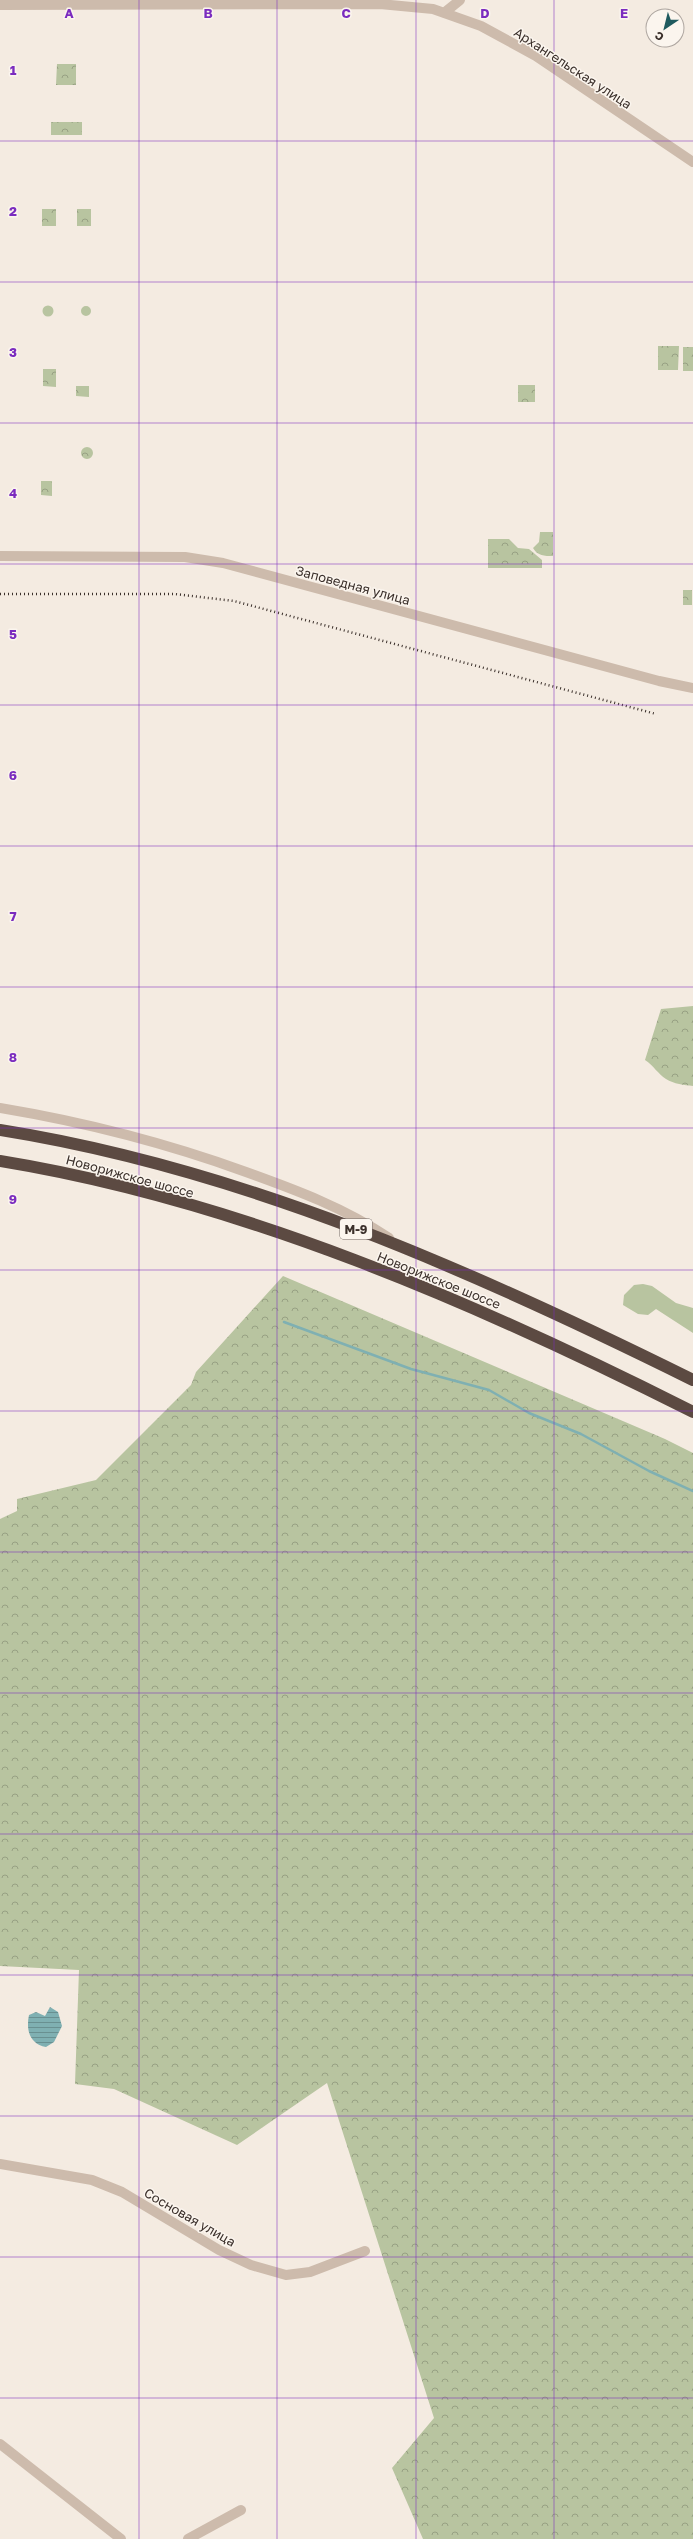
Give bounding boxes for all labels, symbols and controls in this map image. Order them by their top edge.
text: A [64,5,74,21]
text: B [203,5,213,21]
text: C [341,5,351,21]
text: D [480,5,490,21]
text: E [620,5,628,21]
north arrow [645,8,685,48]
street label: Архангельская улица [511,24,635,112]
text: С [652,29,666,44]
text: 1 [10,62,17,78]
text: 2 [9,203,17,219]
text: 3 [9,344,17,360]
text: 4 [9,485,17,501]
street label: Заповедная улица [294,562,412,608]
text: 5 [9,626,17,642]
text: 6 [9,767,17,783]
text: 7 [9,908,17,924]
text: 8 [9,1049,17,1065]
street label: Новорижское шоссе [64,1151,196,1201]
text: 9 [9,1191,17,1207]
road number: М-9 [340,1219,372,1239]
street label: Новорижское шоссе [375,1248,503,1312]
street label: Сосновая улица [141,2184,239,2250]

